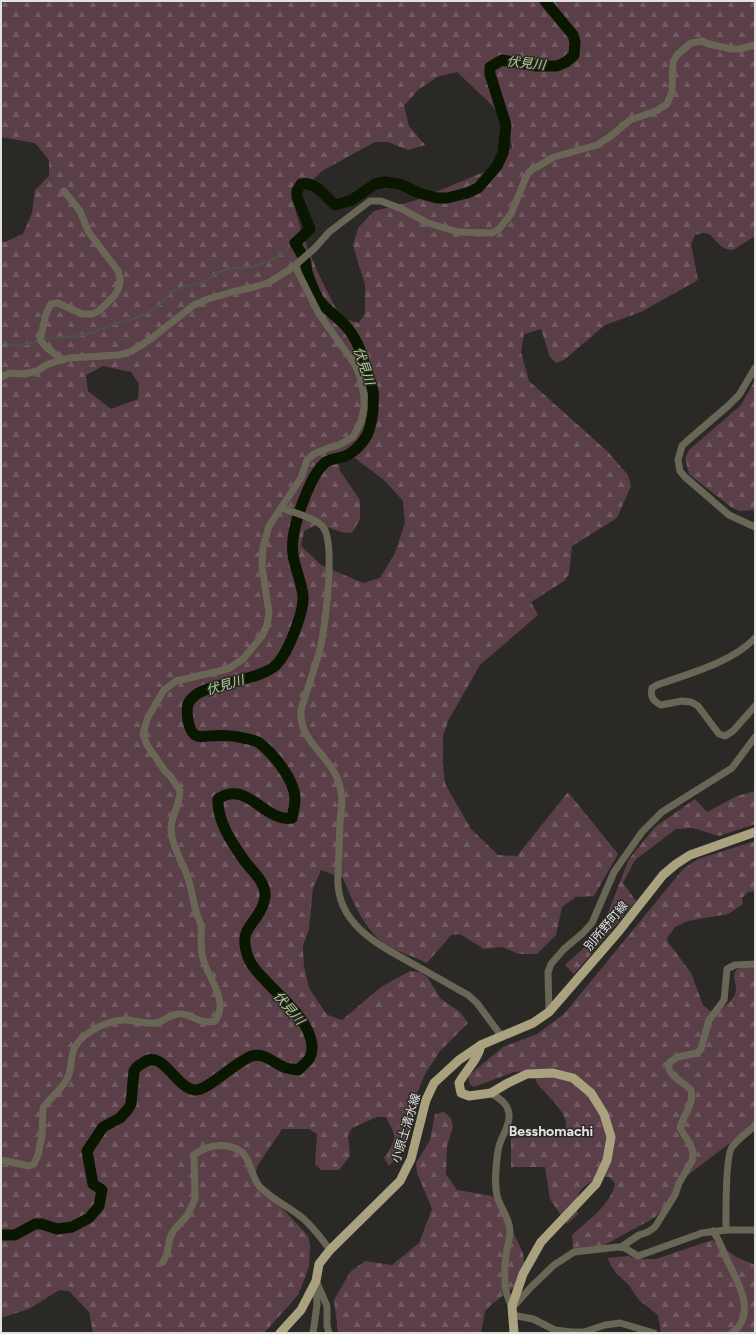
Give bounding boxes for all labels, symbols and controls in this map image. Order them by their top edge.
water label: 伏見川 [506,54,548,73]
water label: 伏見川 [351,345,378,389]
water label: 伏見川 [204,672,248,698]
street label: 別所野町線 [581,899,631,953]
water label: 伏見川 [271,988,309,1029]
street label: 小原土清水線 [389,1092,423,1164]
district label: Besshomachi [509,1123,593,1140]

